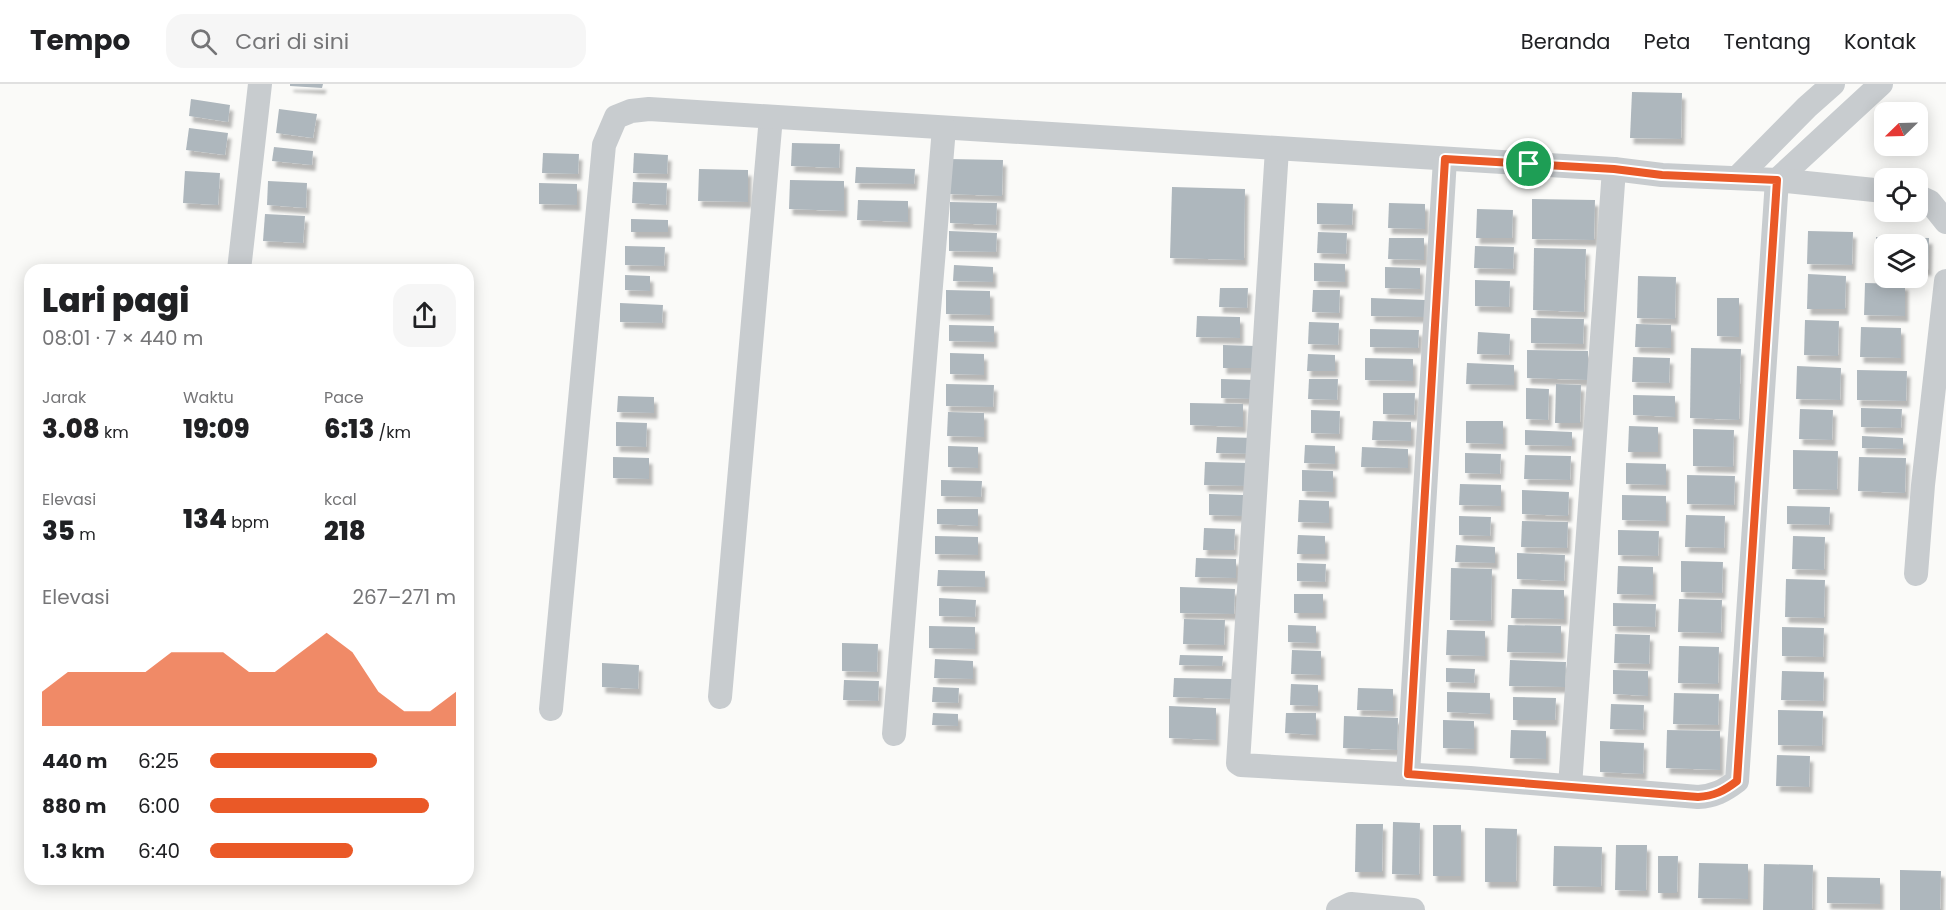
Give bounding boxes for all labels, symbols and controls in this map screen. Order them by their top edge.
search box [166,14,586,68]
text: Tempo [30,21,130,60]
icon: search [187,25,220,58]
text: Cari di sini [235,26,349,57]
text: Beranda [1521,27,1611,56]
text: Peta [1644,27,1691,56]
text: Tentang [1724,27,1811,56]
text: Kontak [1844,27,1916,56]
north arrow [1874,102,1928,156]
map controls [1874,102,1928,288]
pin [1503,138,1554,189]
icon: arrive [1512,147,1545,180]
button: locate [1874,168,1928,222]
button: layers [1874,234,1928,288]
text: Lari pagi [42,277,189,324]
button: share [393,284,456,347]
text: 08:01 · 7 × 440 m [42,324,203,352]
text: Jarak [42,386,86,409]
text: Waktu [183,386,234,409]
text: Pace [324,386,364,409]
text: 3.08 [42,411,100,447]
text: 19:09 [183,411,250,447]
text: 6:13 [324,411,374,447]
text: km [100,421,129,444]
text: /km [374,421,411,444]
text: Elevasi [42,488,96,511]
text: kcal [324,488,357,511]
text: 134 [183,501,227,537]
text: bpm [227,511,269,534]
text: 35 [42,513,75,549]
text: 218 [324,513,366,549]
text: m [75,523,96,546]
text: Elevasi [42,583,110,611]
text: 267–271 m [353,583,456,611]
text: 440 m [42,747,108,775]
text: 6:25 [138,747,179,775]
text: 880 m [42,792,106,820]
text: 6:00 [138,792,180,820]
text: 1.3 km [42,837,105,865]
text: 6:40 [138,837,180,865]

